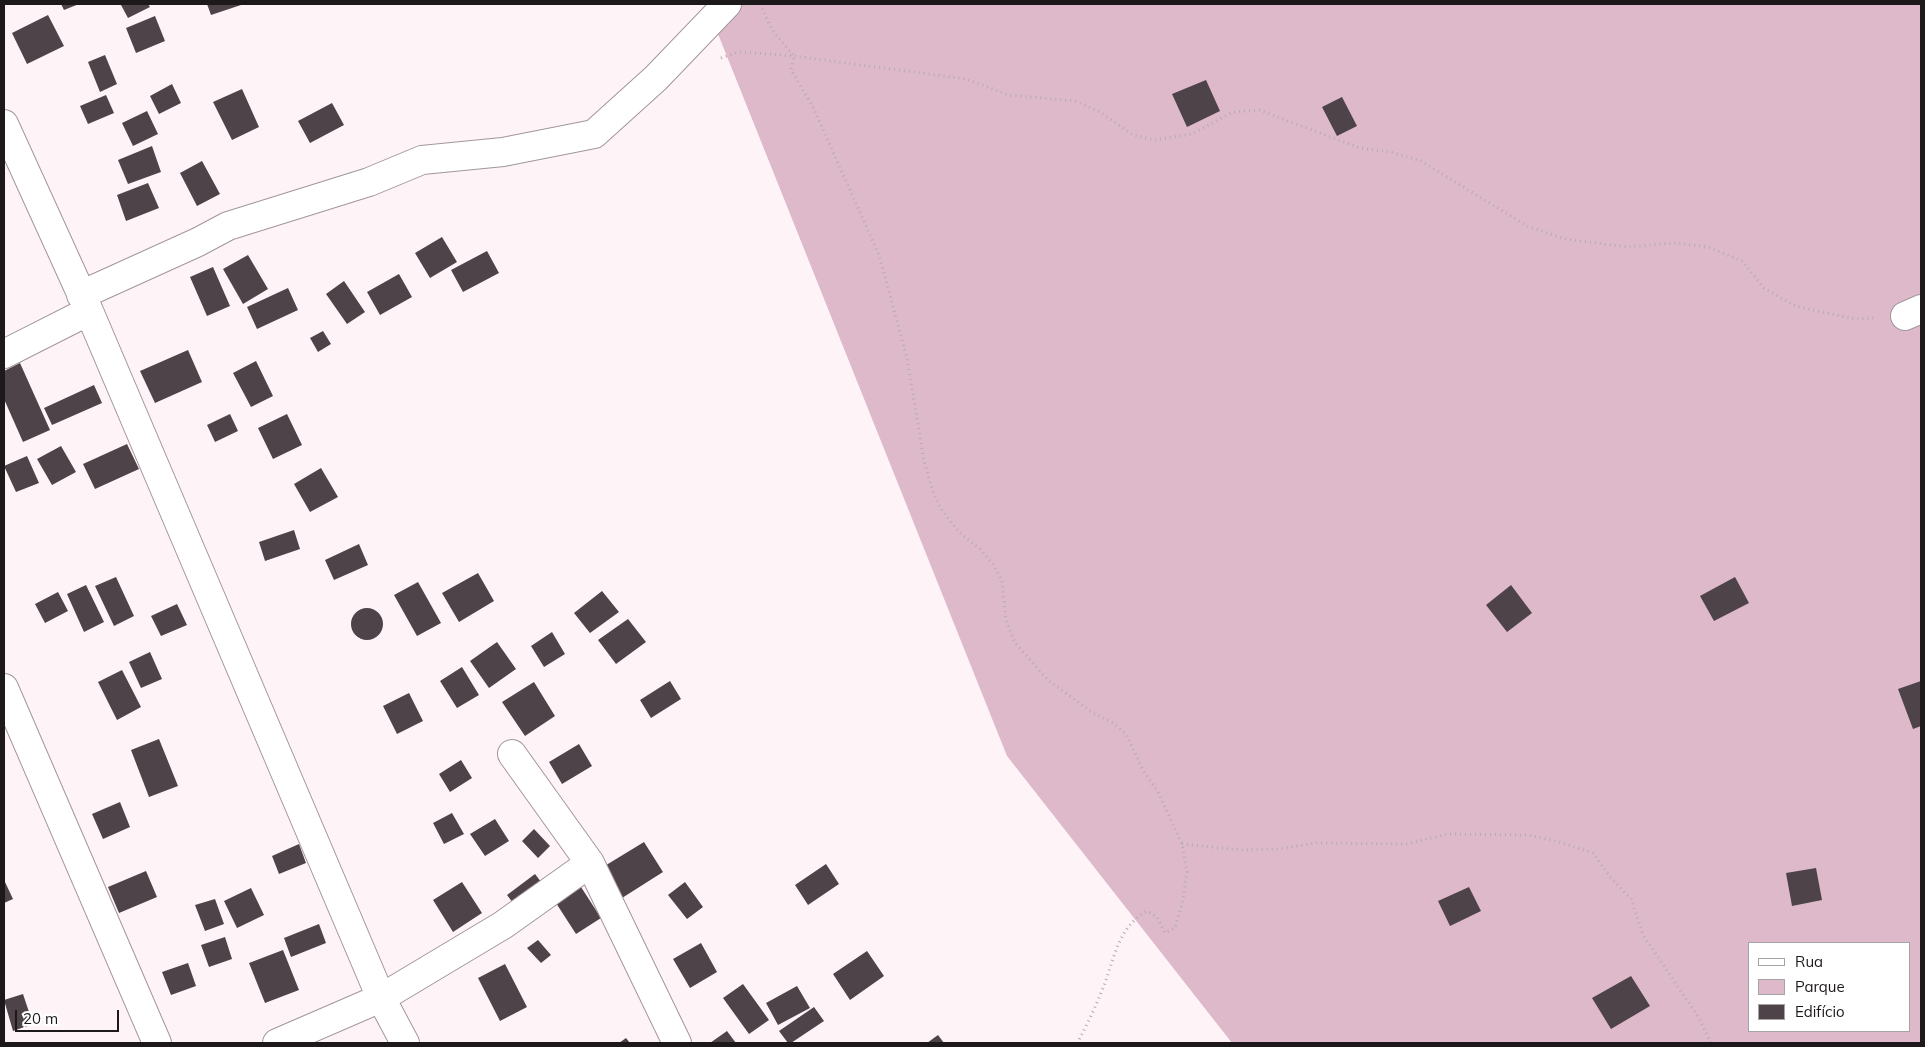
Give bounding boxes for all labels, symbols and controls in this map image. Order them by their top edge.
legend [1748,942,1910,1032]
text: Rua [1795,952,1823,971]
text: Parque [1795,977,1845,996]
scale bar [18,1000,121,1032]
text: Edifício [1795,1002,1845,1021]
text: 20 m [23,1009,58,1028]

